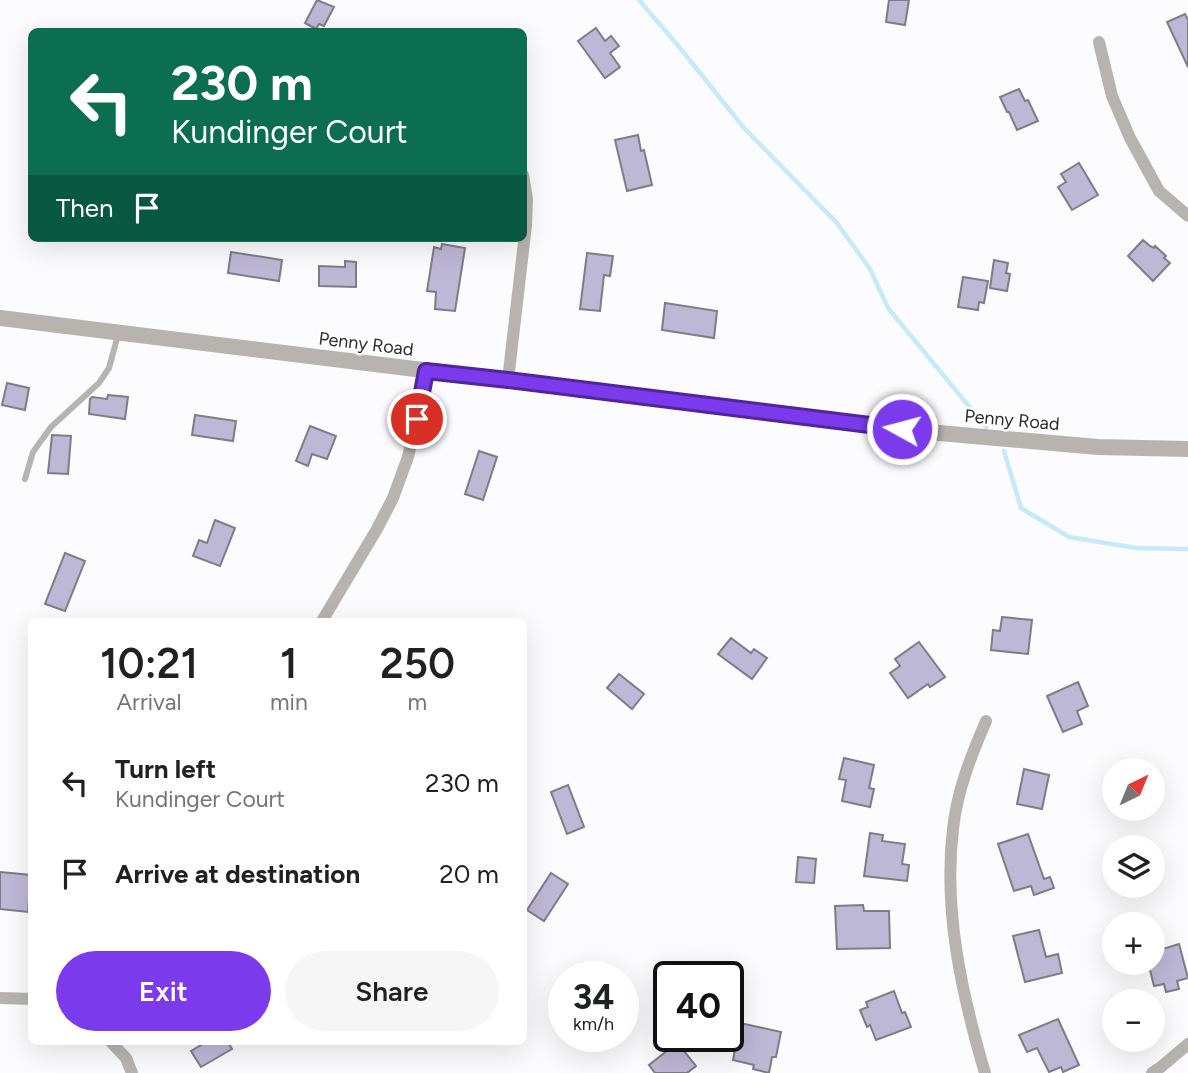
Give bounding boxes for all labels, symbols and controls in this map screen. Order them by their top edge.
text: 230 m [171,53,313,112]
icon: left [56,56,147,147]
text: Kundinger Court [171,113,408,151]
icon: arrive [128,189,166,227]
text: Then [56,192,114,224]
street label: Penny Road [317,327,415,361]
pin [387,389,447,449]
position arrow [865,392,939,466]
icon: arrive [398,400,436,438]
street label: Penny Road [964,405,1060,435]
text: 10:21 [100,638,198,689]
text: 1 [280,638,298,689]
text: 250 [380,638,455,689]
text: Arrival [117,688,181,716]
text: min [270,688,308,716]
text: m [408,688,427,716]
text: Turn left [115,753,216,785]
north arrow [1102,758,1166,821]
map controls [1102,758,1165,1052]
icon: left [56,764,94,802]
text: 230 m [425,767,499,799]
text: Kundinger Court [115,785,285,813]
button: layers [1102,835,1165,898]
icon: arrive [56,855,94,893]
text: Arrive at destination [115,858,360,890]
text: 20 m [439,858,499,890]
button: + [1102,912,1165,975]
button: Exit [56,951,271,1031]
button: Share [285,951,499,1031]
speed limit sign: 40 [653,961,744,1052]
text: 34 [573,976,614,1018]
button: − [1102,989,1165,1052]
text: km/h [573,1013,614,1035]

